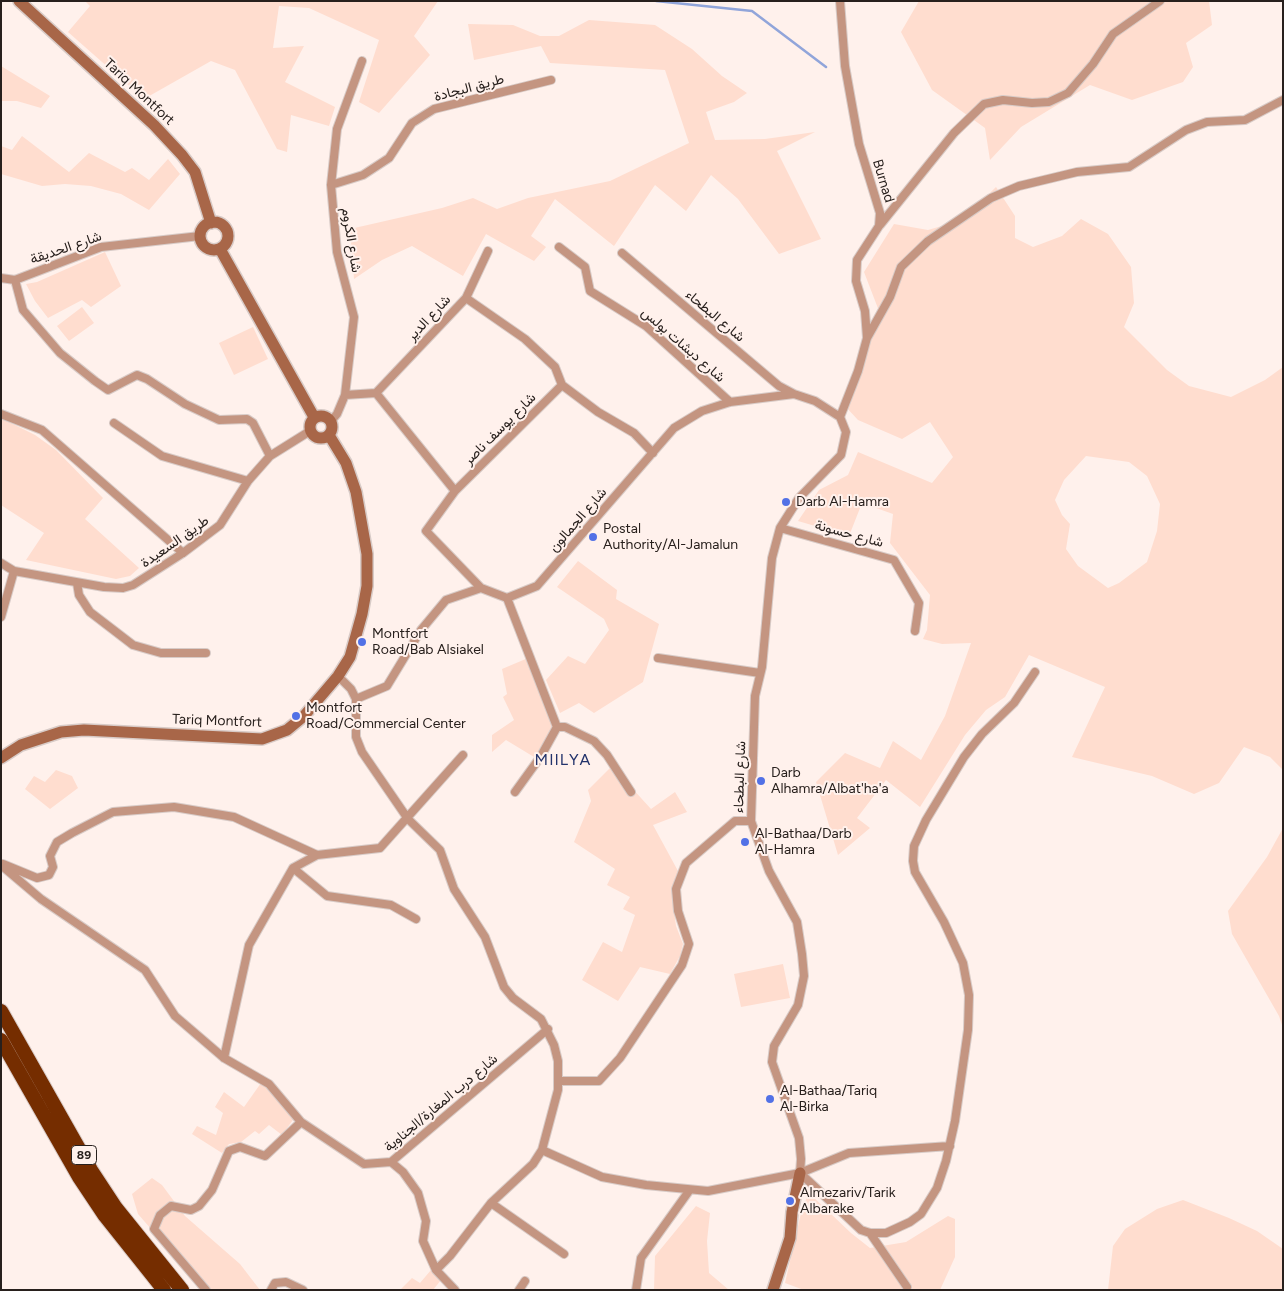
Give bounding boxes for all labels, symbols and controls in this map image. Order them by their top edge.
street label: Tariq Montfort [100,55,178,129]
street label: طريق البجادة [432,71,506,105]
street label: Burnad [868,157,898,205]
street label: شارع الكروم [338,206,364,274]
street label: شارع الحديقة [28,228,104,268]
street label: شارع البطحاء [682,286,748,346]
street label: شارع الدير [404,292,454,344]
street label: شارع دبشات بولس [638,304,728,386]
street label: شارع يوسف ناصر [460,389,540,469]
street label: شارع الجمالون [545,484,611,556]
place label: Darb Al-Hamra [796,494,889,510]
marker: Darb Al-Hamra [780,496,792,508]
street label: طريق السعيدة [138,512,212,572]
street label: شارع حسونة [813,517,885,551]
place label: Postal Authority/Al-Jamalun [603,521,738,554]
marker: Postal Authority/Al-Jamalun [587,531,599,543]
place label: Montfort Road/Bab Alsiakel [372,626,484,658]
marker: Montfort Road/Bab Alsiakel [356,636,368,648]
place label: Montfort Road/Commercial Center [306,700,466,732]
marker: Montfort Road/Commercial Center [290,710,302,722]
street label: Tariq Montfort [172,711,262,731]
street label: شارع البطحاء [730,741,750,813]
district label: MIILYA [534,750,592,770]
place label: Darb Alhamra/Albat'ha'a [771,765,889,798]
marker: Darb Alhamra/Albat'ha'a [755,775,767,787]
place label: Al-Bathaa/Darb Al-Hamra [755,826,852,859]
marker: Al-Bathaa/Darb Al-Hamra [739,836,751,848]
street label: شارع درب المغارة/الجناوية [381,1050,501,1156]
place label: Al-Bathaa/Tariq Al-Birka [780,1083,877,1116]
marker: Al-Bathaa/Tariq Al-Birka [764,1093,776,1105]
road number: 89 [72,1146,96,1164]
place label: Almezariv/Tarik Albarake [800,1185,896,1218]
marker: Almezariv/Tarik Albarake [784,1195,796,1207]

